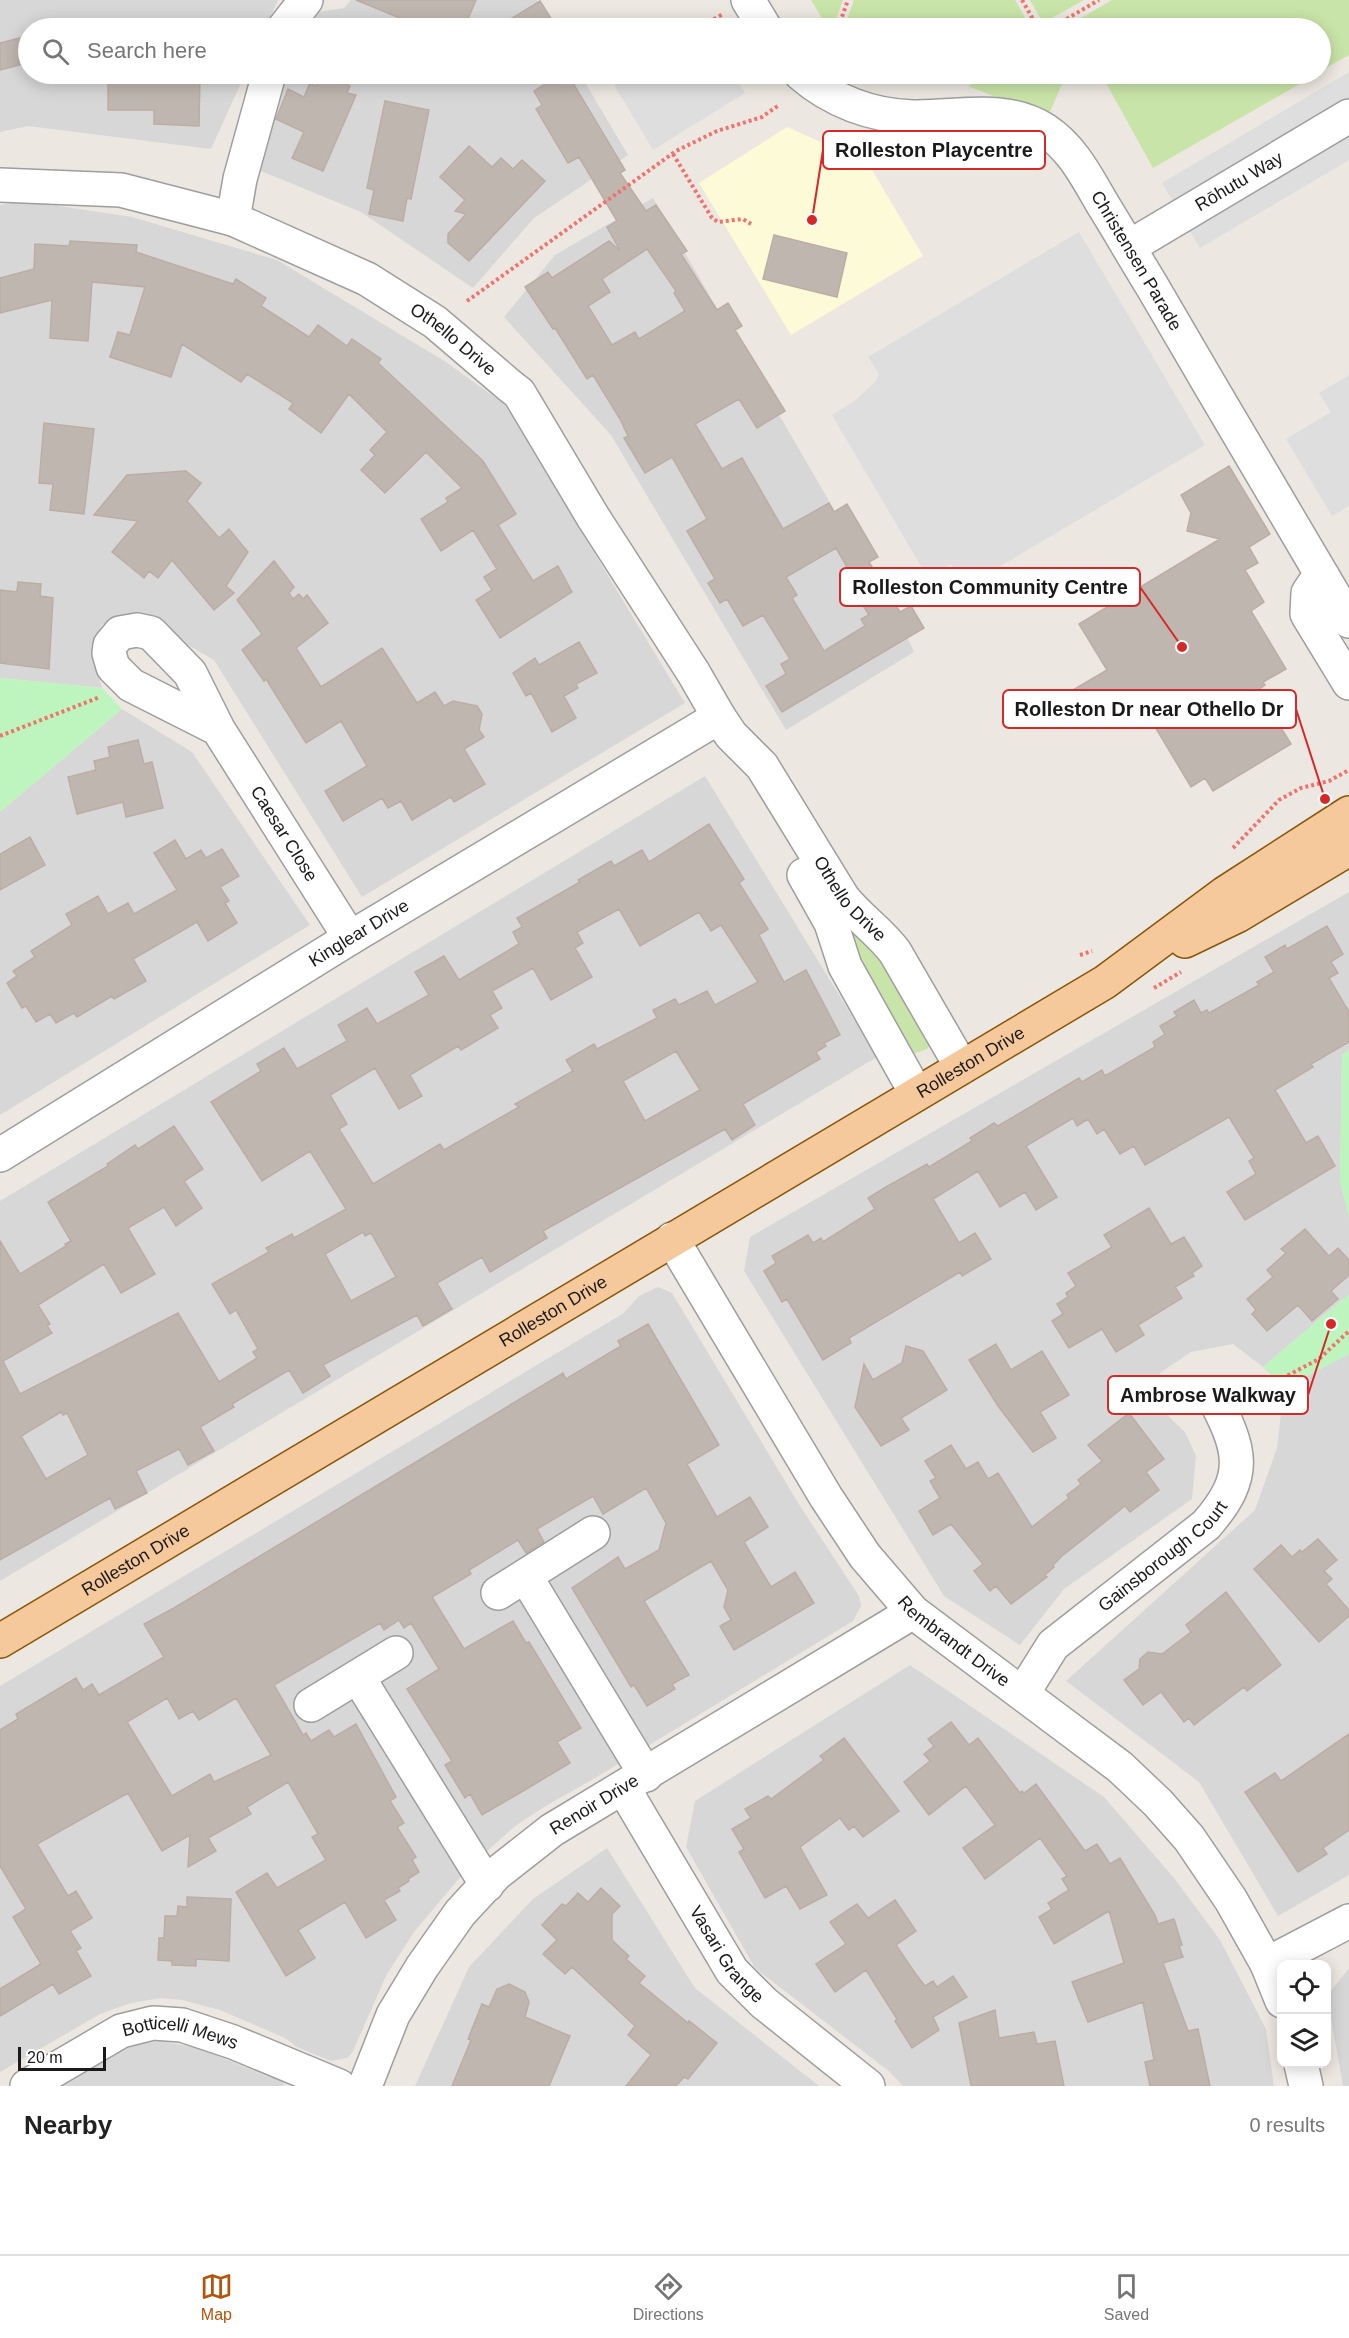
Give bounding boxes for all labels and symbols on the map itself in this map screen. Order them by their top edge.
callout: Rolleston Playcentre [823,131,1045,169]
text: Rolleston Playcentre [835,139,1033,161]
street label: Rōhutu Way [1192,148,1286,215]
street label: Christensen Parade [1087,187,1186,334]
street label: Othello Drive [407,299,500,380]
callout: Rolleston Community Centre [840,568,1140,606]
text: Rolleston Community Centre [852,576,1128,598]
callout: Rolleston Dr near Othello Dr [1003,690,1296,728]
text: Rolleston Dr near Othello Dr [1015,698,1284,720]
street label: Caesar Close [246,782,322,885]
street label: Othello Drive [810,852,890,945]
street label: Kinglear Drive [305,895,412,971]
street label: Rolleston Drive [913,1022,1028,1102]
street label: Rolleston Drive [496,1271,611,1351]
callout: Ambrose Walkway [1108,1376,1308,1414]
text: Ambrose Walkway [1120,1384,1297,1406]
street label: Gainsborough Court [1094,1497,1231,1616]
street label: Rolleston Drive [78,1520,193,1600]
street label: Rembrandt Drive [894,1592,1014,1691]
street label: Renoir Drive [546,1770,642,1839]
street label: Vasari Grange [686,1902,768,2007]
street label: Botticelli Mews [120,2013,241,2053]
scale bar [18,2044,106,2072]

